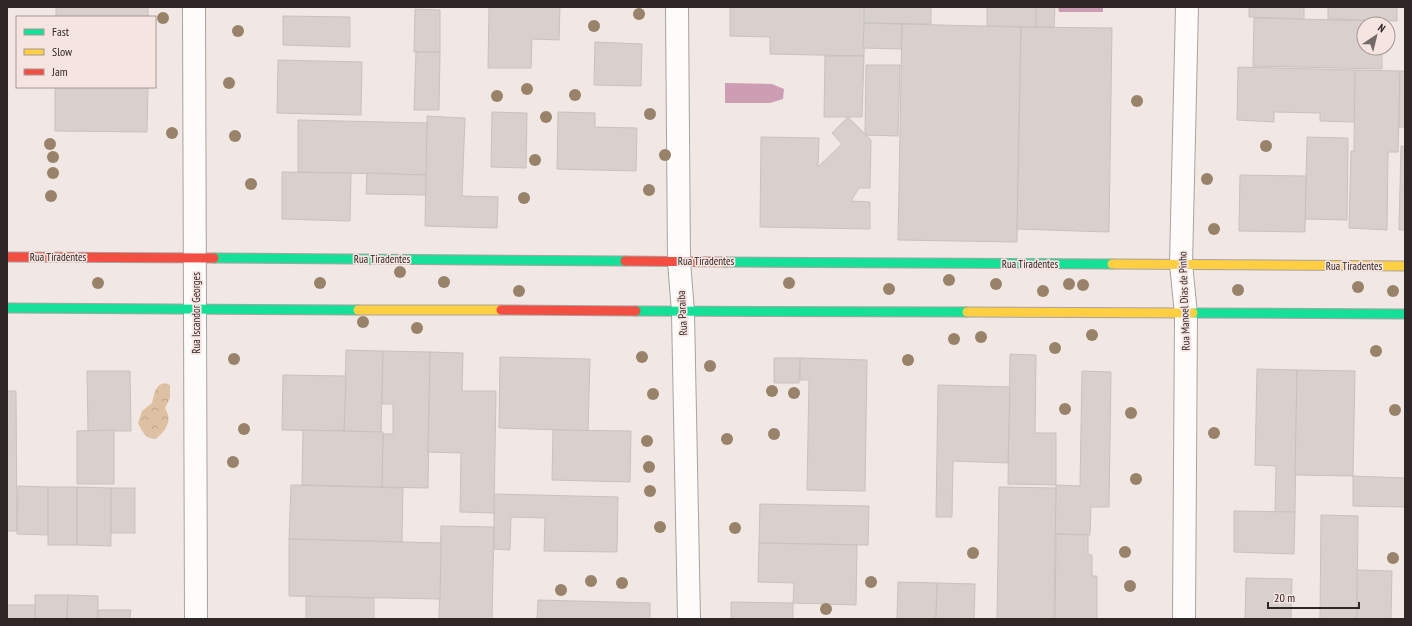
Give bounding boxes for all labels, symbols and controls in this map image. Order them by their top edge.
legend [16,16,156,88]
north arrow [1356,16,1396,56]
text: N [1375,20,1388,35]
text: Fast [52,24,70,39]
text: Slow [52,44,73,59]
text: Jam [51,64,68,79]
street label: Rua Tiradentes [30,250,87,264]
street label: Rua Manoel Dias de Pinho [1175,251,1193,351]
street label: Rua Tiradentes [354,252,411,266]
street label: Rua Tiradentes [678,254,735,268]
street label: Rua Tiradentes [1002,257,1059,271]
street label: Rua Tiradentes [1326,259,1383,273]
street label: Rua Iscandor Georges [189,272,203,354]
street label: Rua Paraíba [674,290,690,336]
scale bar [1268,584,1359,610]
text: 20 m [1274,590,1295,605]

